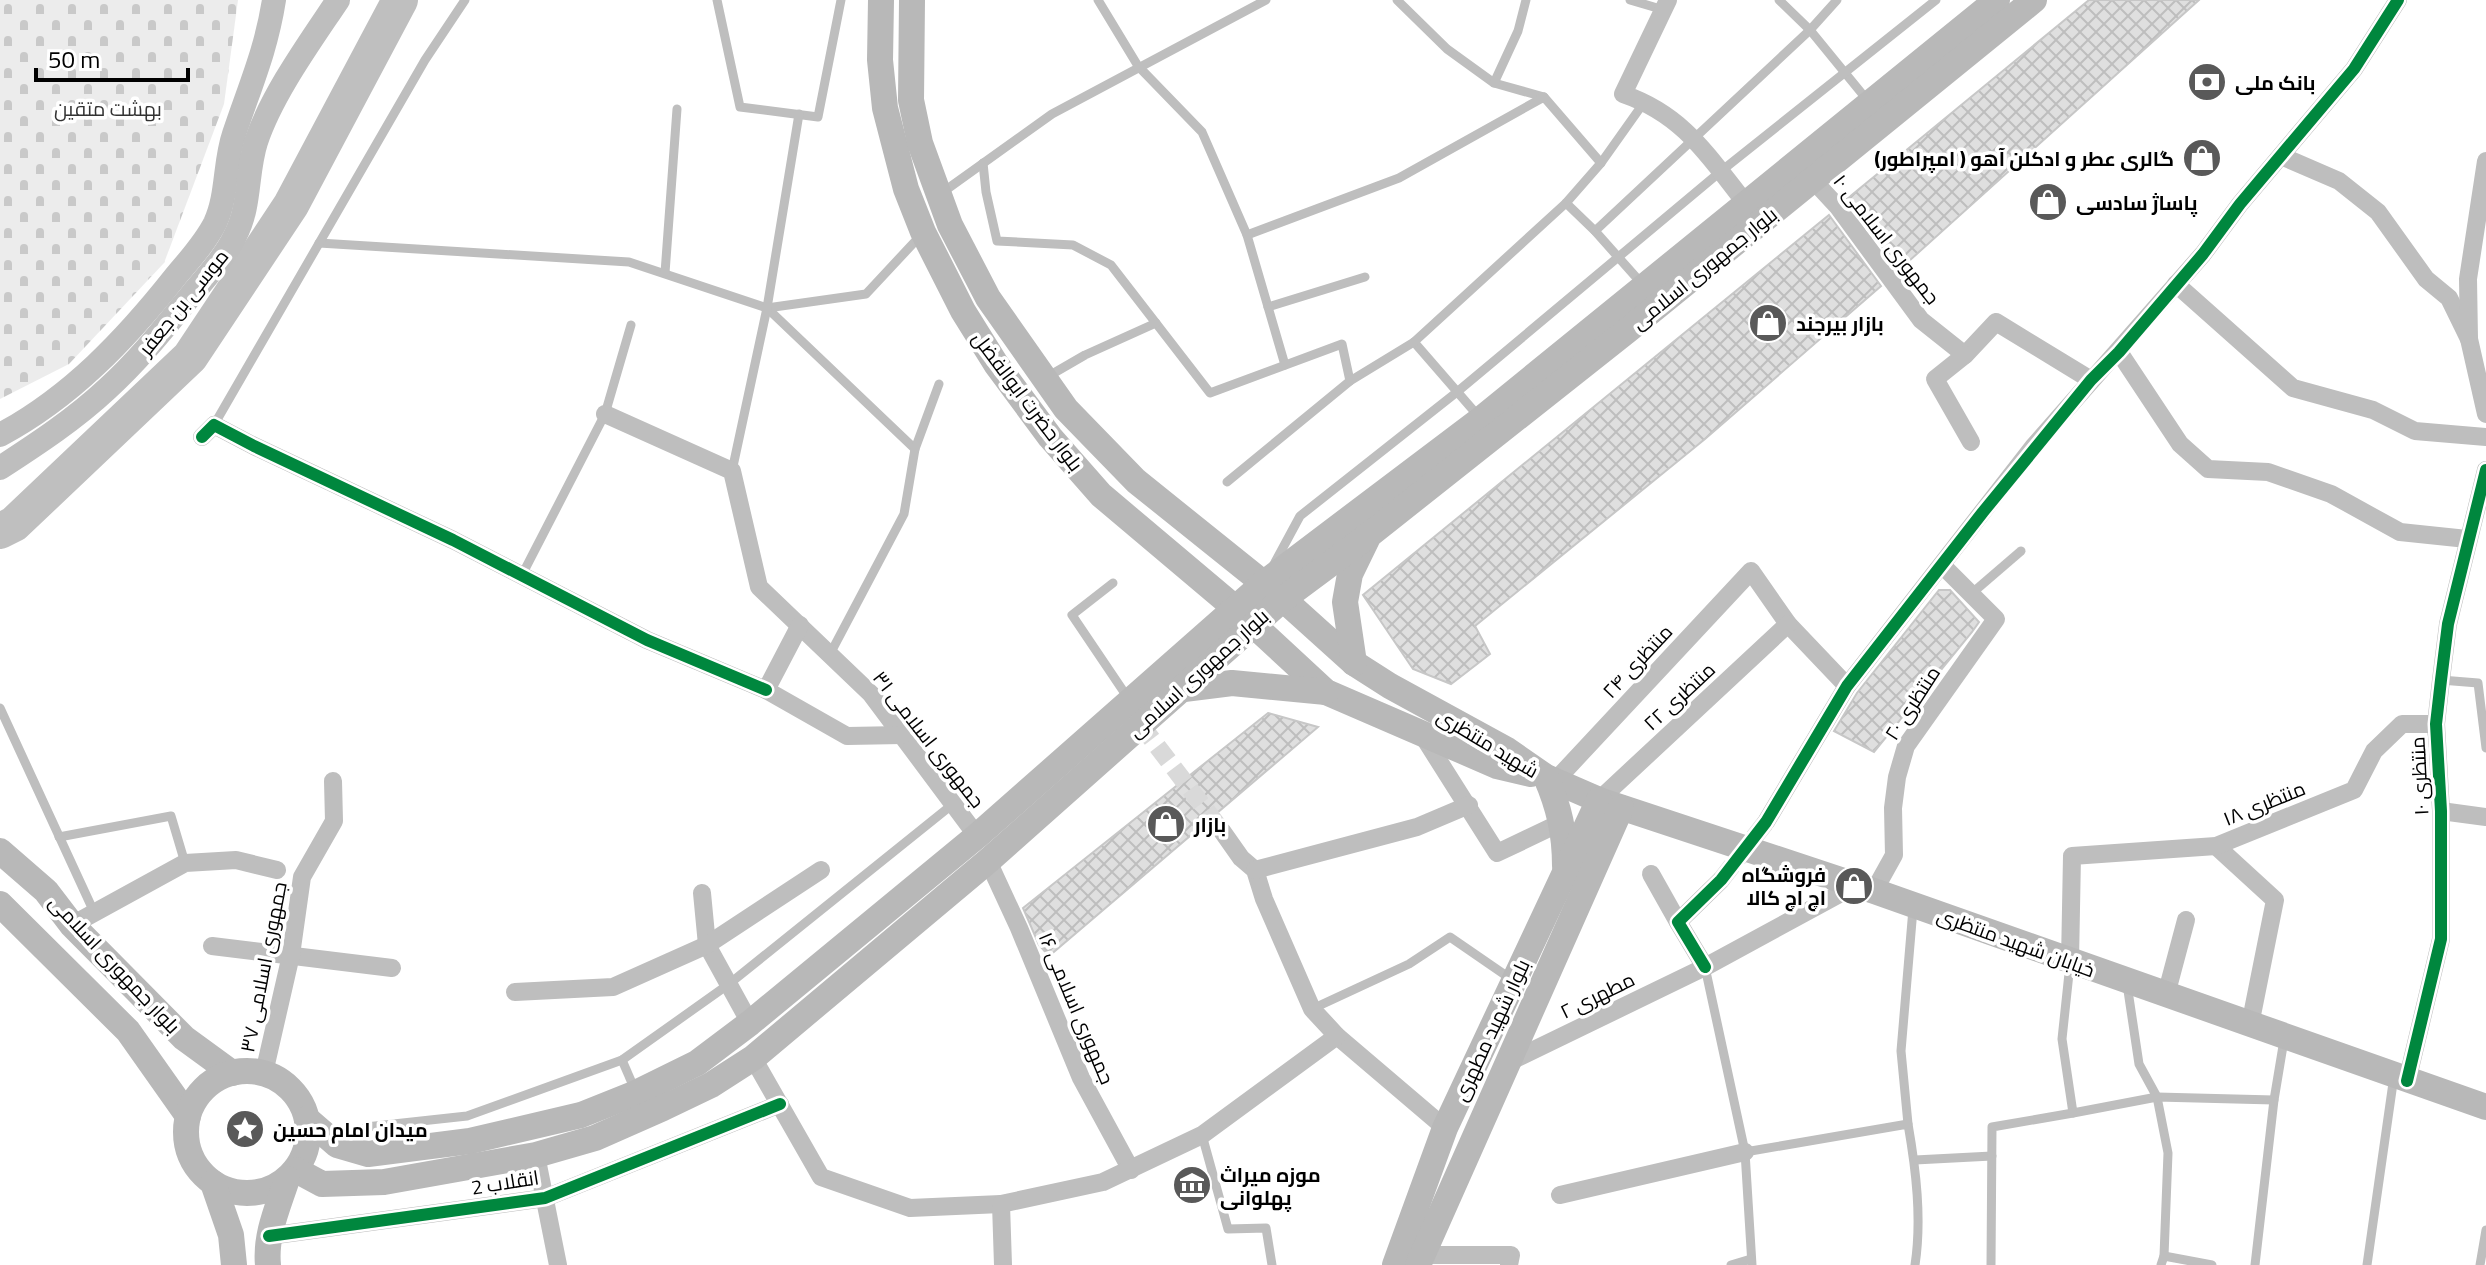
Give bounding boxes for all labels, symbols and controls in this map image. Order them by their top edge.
scale bar [36,32,188,82]
text: 50 m [48,41,100,77]
bank icon: بانک ملی [2186,61,2228,103]
place label: بانک ملی [2235,67,2316,98]
park label: بهشت متقین [54,93,162,124]
shop icon: گالرى عطر و ادكلن آهو ( امپراطور) [2181,137,2223,179]
place label: گالرى عطر و ادكلن آهو ( امپراطور) [1874,143,2174,174]
street label: جمهوری اسلامی ۱۰ [1826,167,1948,311]
shop icon: پاساژ سادسی [2027,181,2069,223]
place label: پاساژ سادسی [2076,187,2198,218]
street label: بلوار جمهوری اسلامی [1624,199,1784,337]
street label: موسی بن جعفر [130,242,236,363]
shop icon: بازار بیرجند [1747,302,1789,344]
place label: بازار بیرجند [1796,308,1884,339]
street label: بلوار حضرت ابوالفضل [965,324,1091,478]
street label: بلوار جمهوری اسلامی [1120,601,1276,745]
street label: منتظری ۲۴ [1594,617,1680,705]
street label: منتظری ۲۲ [1636,654,1722,738]
street label: منتظری ۲۰ [1876,660,1948,746]
street label: جمهوری اسلامی ۳۱ [865,664,993,814]
street label: شهید منتظری [1431,700,1545,786]
street label: منتظری ۱۰ [2401,736,2437,816]
street label: منتظری ۱۸ [2218,772,2310,834]
shop icon: بازار [1145,803,1187,845]
place label: بازار [1193,809,1226,840]
place label: فروشگاه اچ اچ کالا [1742,859,1826,913]
shop icon: فروشگاه اچ اچ کالا [1833,865,1875,907]
street label: جمهوری اسلامی ۳۷ [231,879,295,1055]
street label: بلوار جمهوری اسلامی [42,887,188,1041]
street label: خیابان شهید منتظری [1933,899,2099,985]
street label: جمهوری اسلامی ۱۶ [1031,927,1123,1089]
street label: بلوار شهید مطهری [1444,954,1538,1106]
street label: مطهری ۲ [1554,964,1640,1026]
place icon: میدان امام حسین [224,1108,266,1150]
place label: میدان امام حسین [273,1114,428,1145]
place label: موزه میراث پهلوانی [1220,1159,1321,1213]
street label: انقلاب 2 [469,1161,541,1203]
museum icon: موزه میراث پهلوانی [1171,1164,1213,1206]

